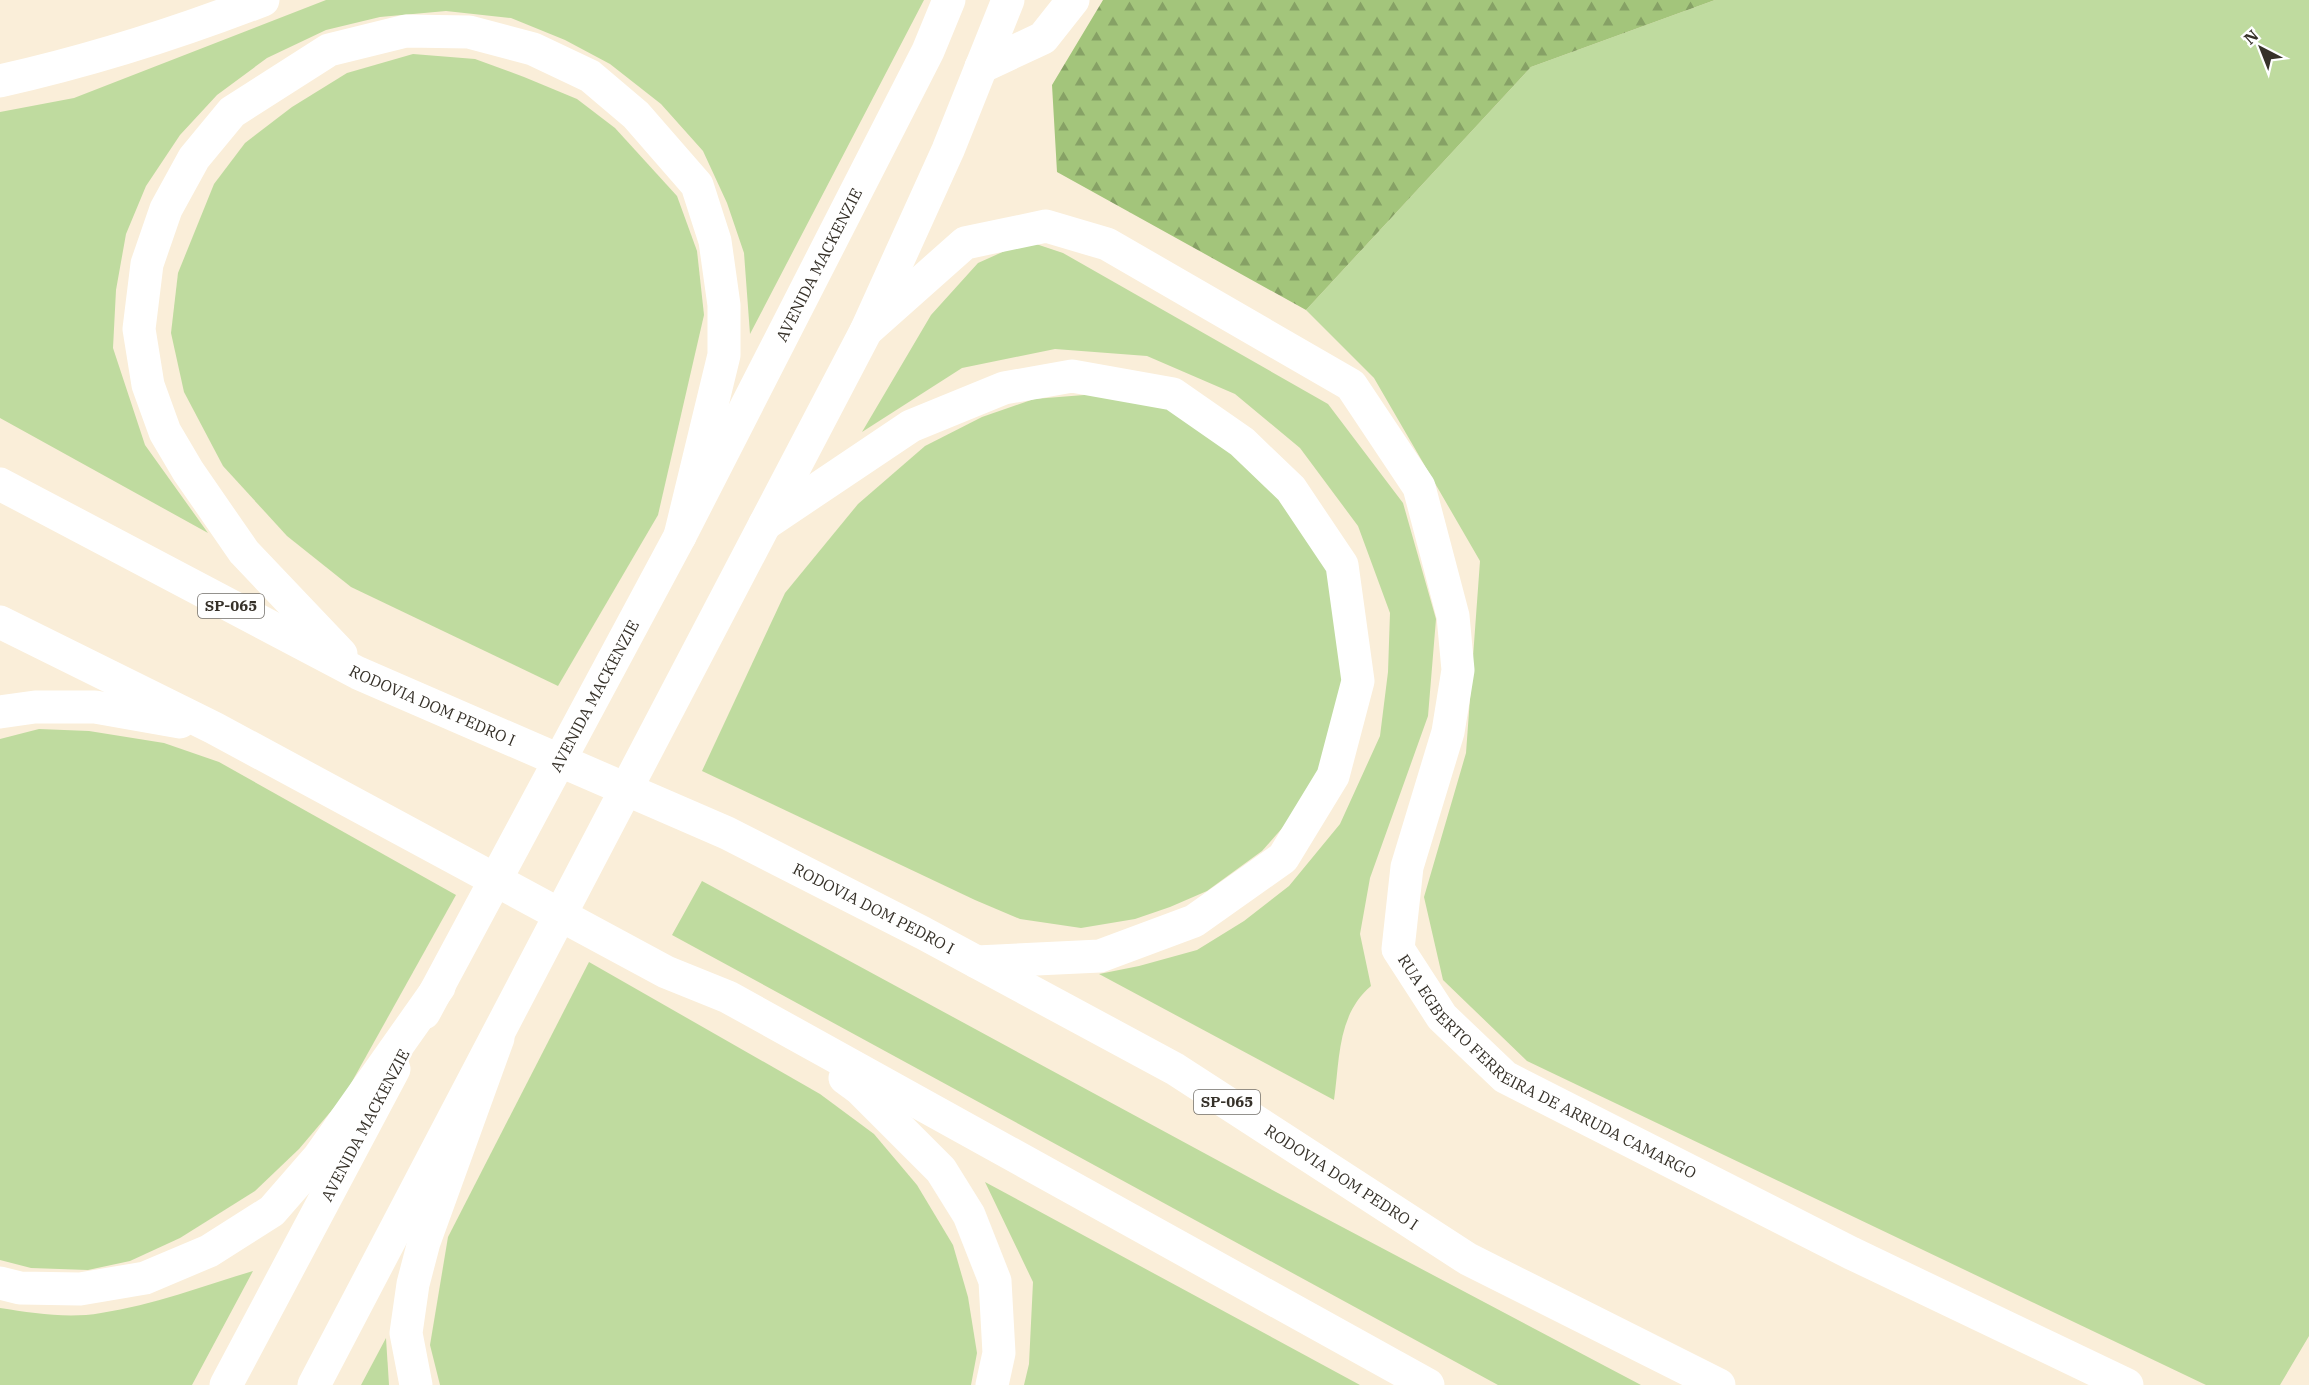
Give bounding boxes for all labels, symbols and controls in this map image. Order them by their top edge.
north arrow [2231,18,2291,78]
text: N [2240,25,2262,49]
street label: AVENIDA MACKENZIE [771,185,866,345]
road number: SP-065 [198,594,264,618]
street label: AVENIDA MACKENZIE [545,616,643,775]
street label: RODOVIA DOM PEDRO I [346,660,519,750]
street label: RODOVIA DOM PEDRO I [790,858,958,958]
street label: RUA EGBERTO FERREIRA DE ARRUDA CAMARGO [1394,950,1700,1183]
street label: AVENIDA MACKENZIE [316,1045,414,1205]
road number: SP-065 [1194,1090,1260,1114]
street label: RODOVIA DOM PEDRO I [1261,1120,1422,1234]

